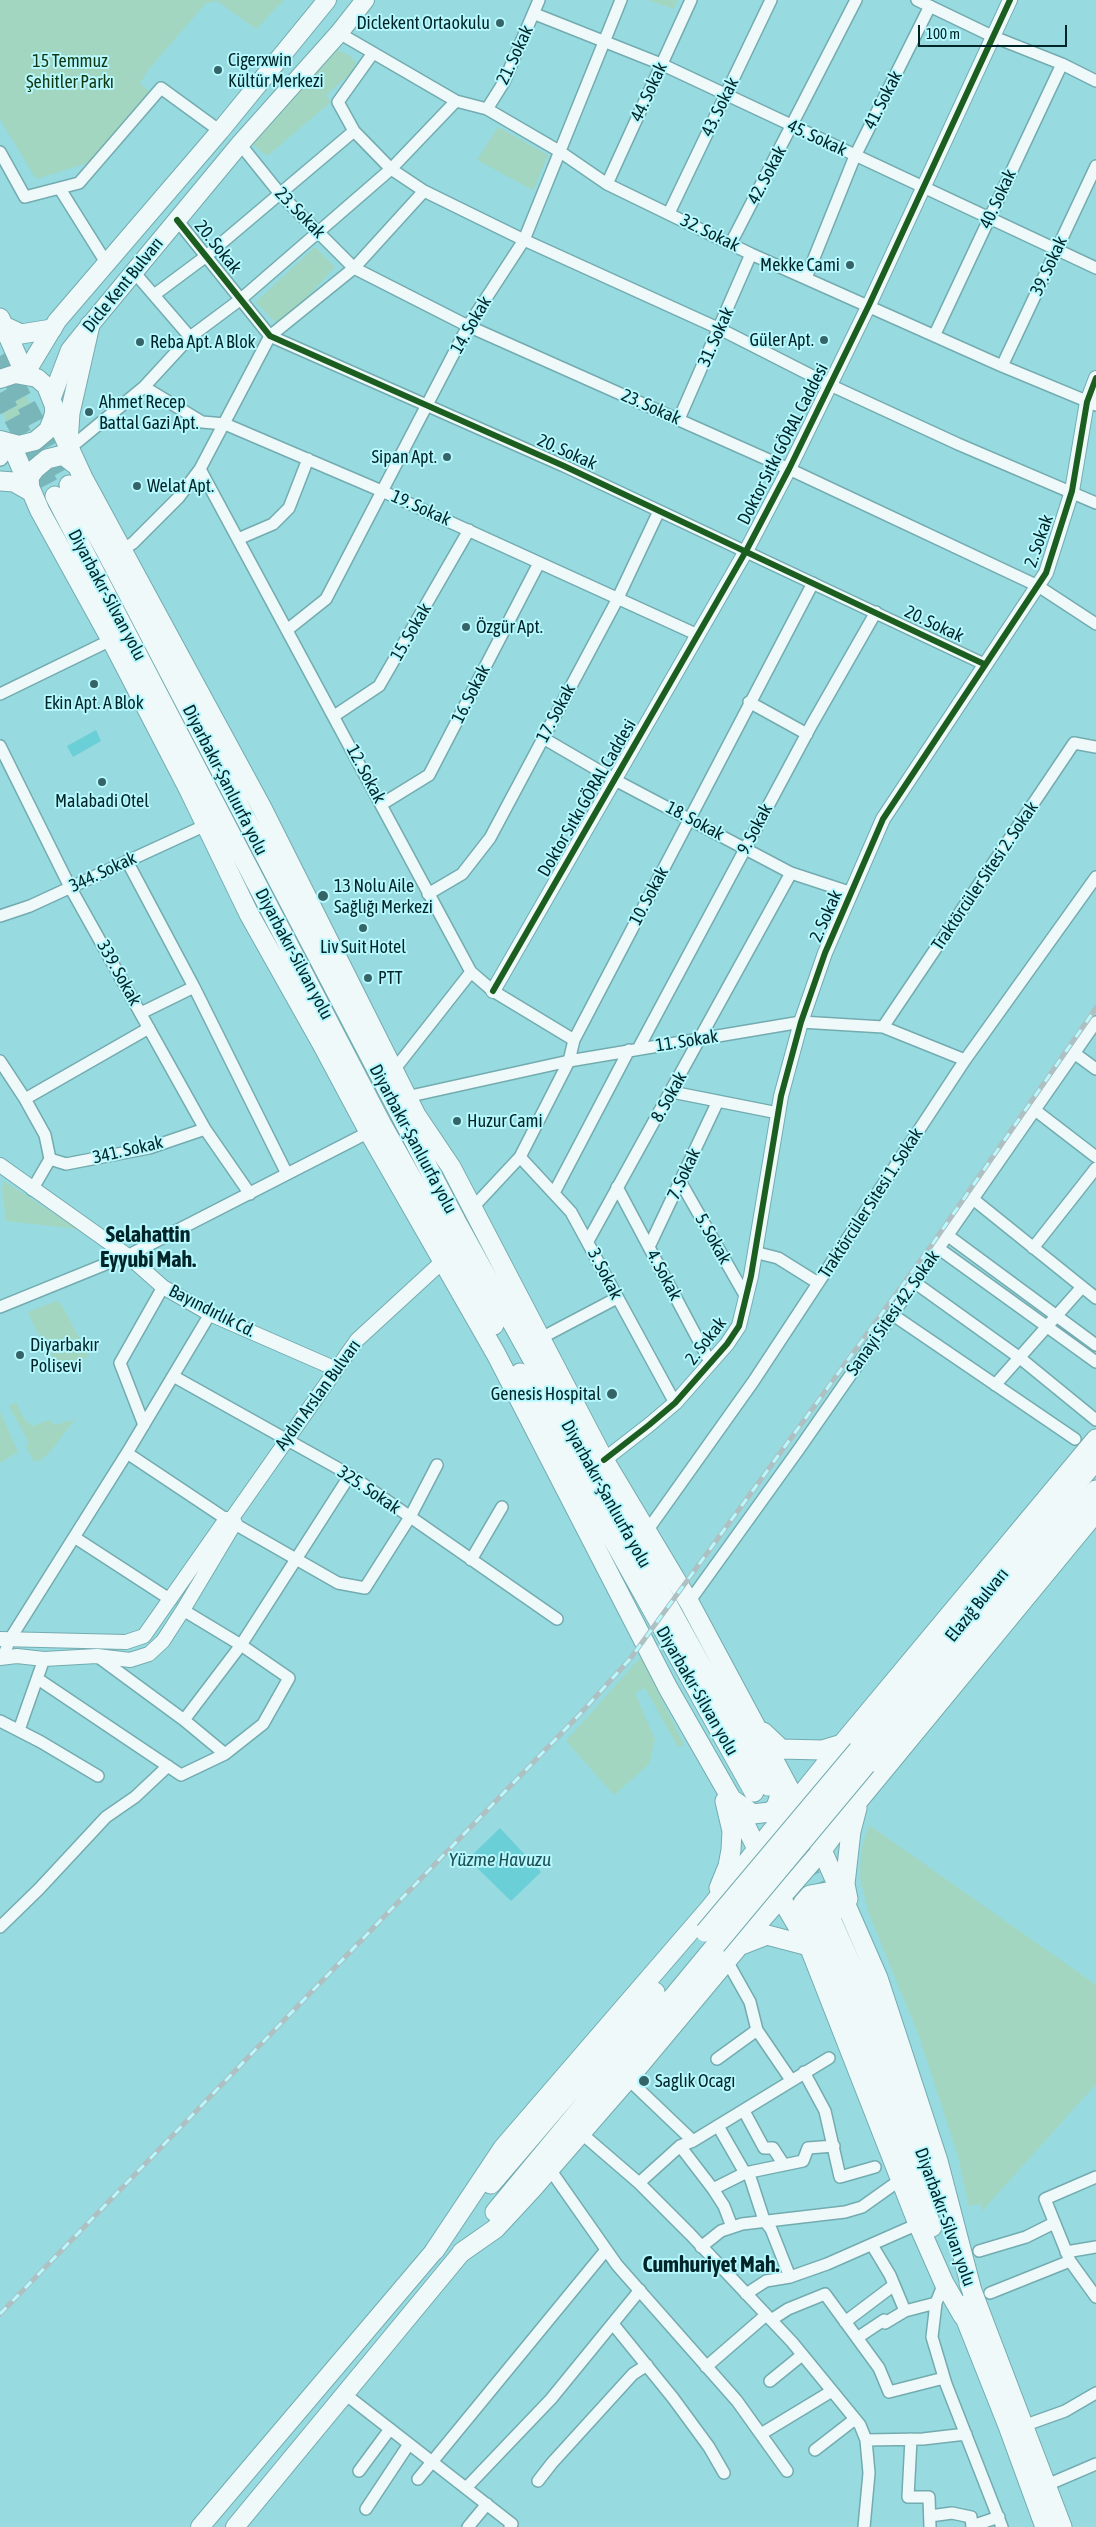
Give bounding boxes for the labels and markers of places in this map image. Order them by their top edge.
place label: Diclekent Ortaokulu [357,12,490,34]
marker: Diclekent Ortaokulu [494,17,506,29]
place label: Cigerxwin Kültür Merkezi [228,49,324,92]
marker: Cigerxwin Kültür Merkezi [212,64,224,76]
place label: Mekke Cami [760,254,840,276]
marker: Mekke Cami [844,259,856,271]
place label: Güler Apt. [749,329,814,351]
place label: Reba Apt. A Blok [150,331,256,353]
marker: Güler Apt. [818,334,830,346]
marker: Reba Apt. A Blok [134,336,146,348]
place label: Ahmet Recep Battal Gazi Apt. [99,391,199,434]
marker: Ahmet Recep Battal Gazi Apt. [83,406,95,418]
place label: Sipan Apt. [371,446,437,468]
marker: Sipan Apt. [441,451,453,463]
place label: Welat Apt. [147,475,214,497]
marker: Welat Apt. [131,480,143,492]
place label: Özgür Apt. [476,616,543,638]
marker: Özgür Apt. [460,621,472,633]
marker: Ekin Apt. A Blok [88,678,100,690]
place label: Ekin Apt. A Blok [44,692,144,714]
marker: Malabadi Otel [96,776,108,788]
place label: Malabadi Otel [55,790,149,812]
place label: 13 Nolu Aile Sağlığı Merkezi [334,875,433,918]
marker: 13 Nolu Aile Sağlığı Merkezi [316,889,330,903]
marker: Liv Suit Hotel [357,922,369,934]
place label: Liv Suit Hotel [320,936,406,958]
place label: PTT [378,967,403,989]
marker: PTT [362,972,374,984]
place label: Huzur Cami [467,1110,543,1132]
marker: Huzur Cami [451,1115,463,1127]
place label: Diyarbakır Polisevi [30,1334,99,1376]
marker: Diyarbakır Polisevi [14,1349,26,1361]
place label: Genesis Hospital [491,1383,601,1405]
marker: Genesis Hospital [605,1387,619,1401]
place label: Saglık Ocagı [655,2070,735,2092]
marker: Saglık Ocagı [637,2074,651,2088]

